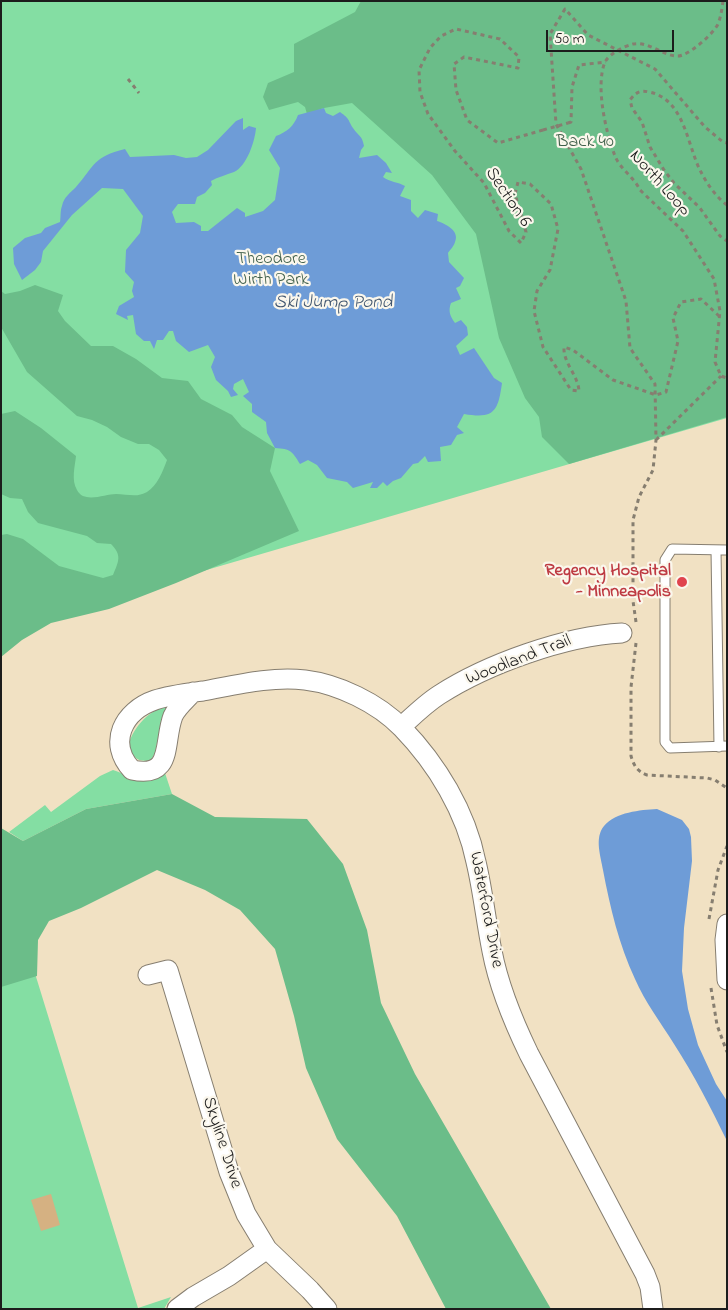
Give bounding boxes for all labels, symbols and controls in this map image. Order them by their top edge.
scale bar [548,20,676,52]
text: 50 m [554,28,584,50]
park label: Back 40 [556,132,614,154]
street label: North Loop [624,147,694,221]
street label: Section 6 [479,164,535,232]
park label: Theodore Wirth Park [233,249,309,292]
water label: Ski Jump Pond [274,293,392,315]
place label: Regency Hospital - Minneapolis [545,561,671,604]
marker: Regency Hospital - Minneapolis [675,575,689,589]
street label: Woodland Trail [463,631,575,691]
street label: Waterford Drive [463,850,507,970]
street label: Skyline Drive [196,1095,246,1191]

